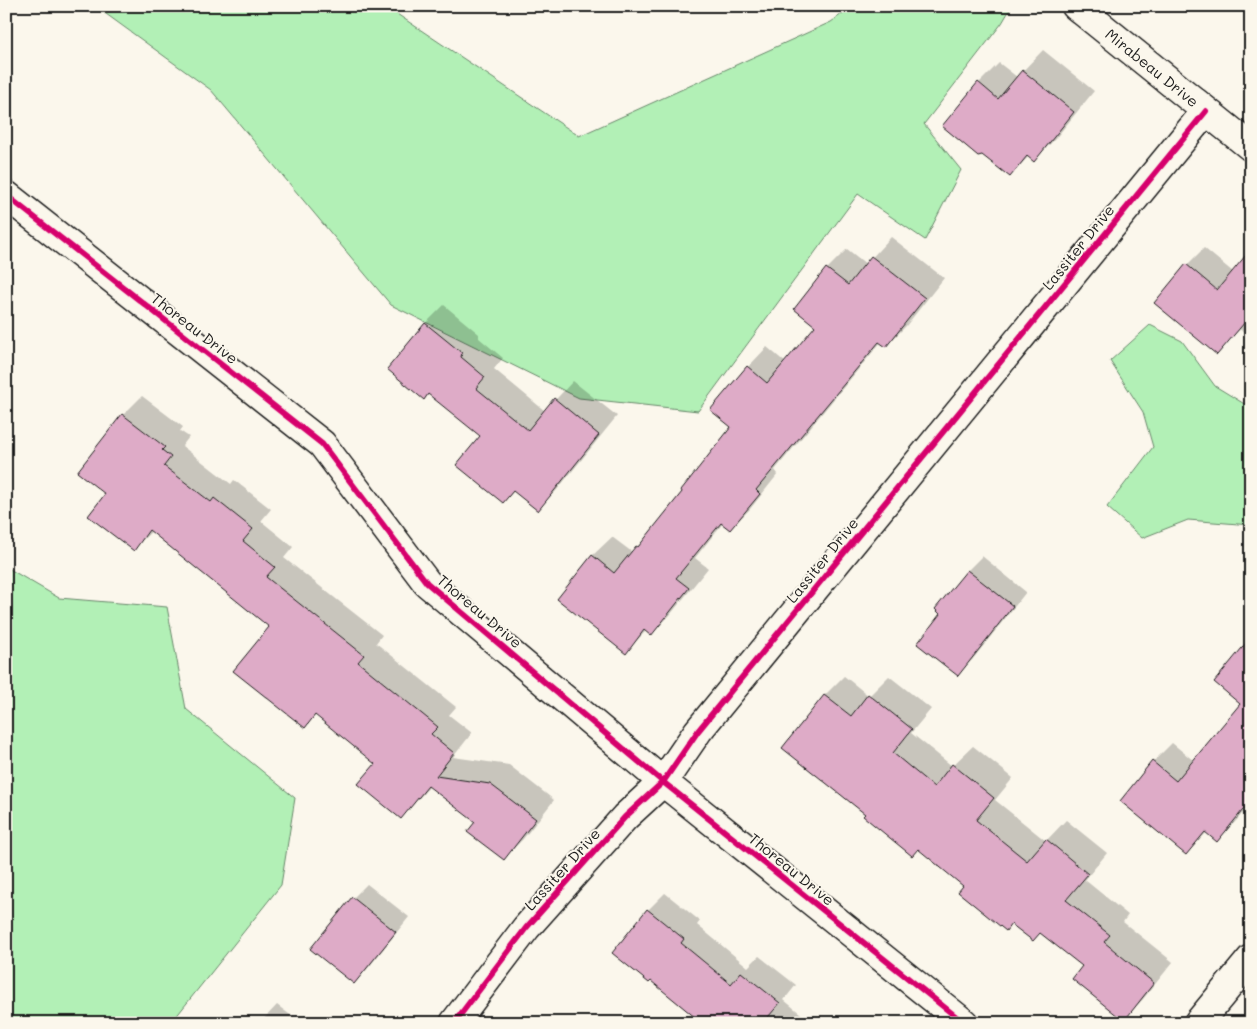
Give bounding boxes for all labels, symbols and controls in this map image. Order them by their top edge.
street label: Mirabeau Drive [1102,24,1203,111]
street label: Lassiter Drive [1037,200,1119,294]
street label: Thoreau Drive [148,288,242,368]
street label: Lassiter Drive [781,513,863,607]
street label: Thoreau Drive [434,570,526,652]
street label: Lassiter Drive [520,824,604,914]
street label: Thoreau Drive [745,828,839,910]

